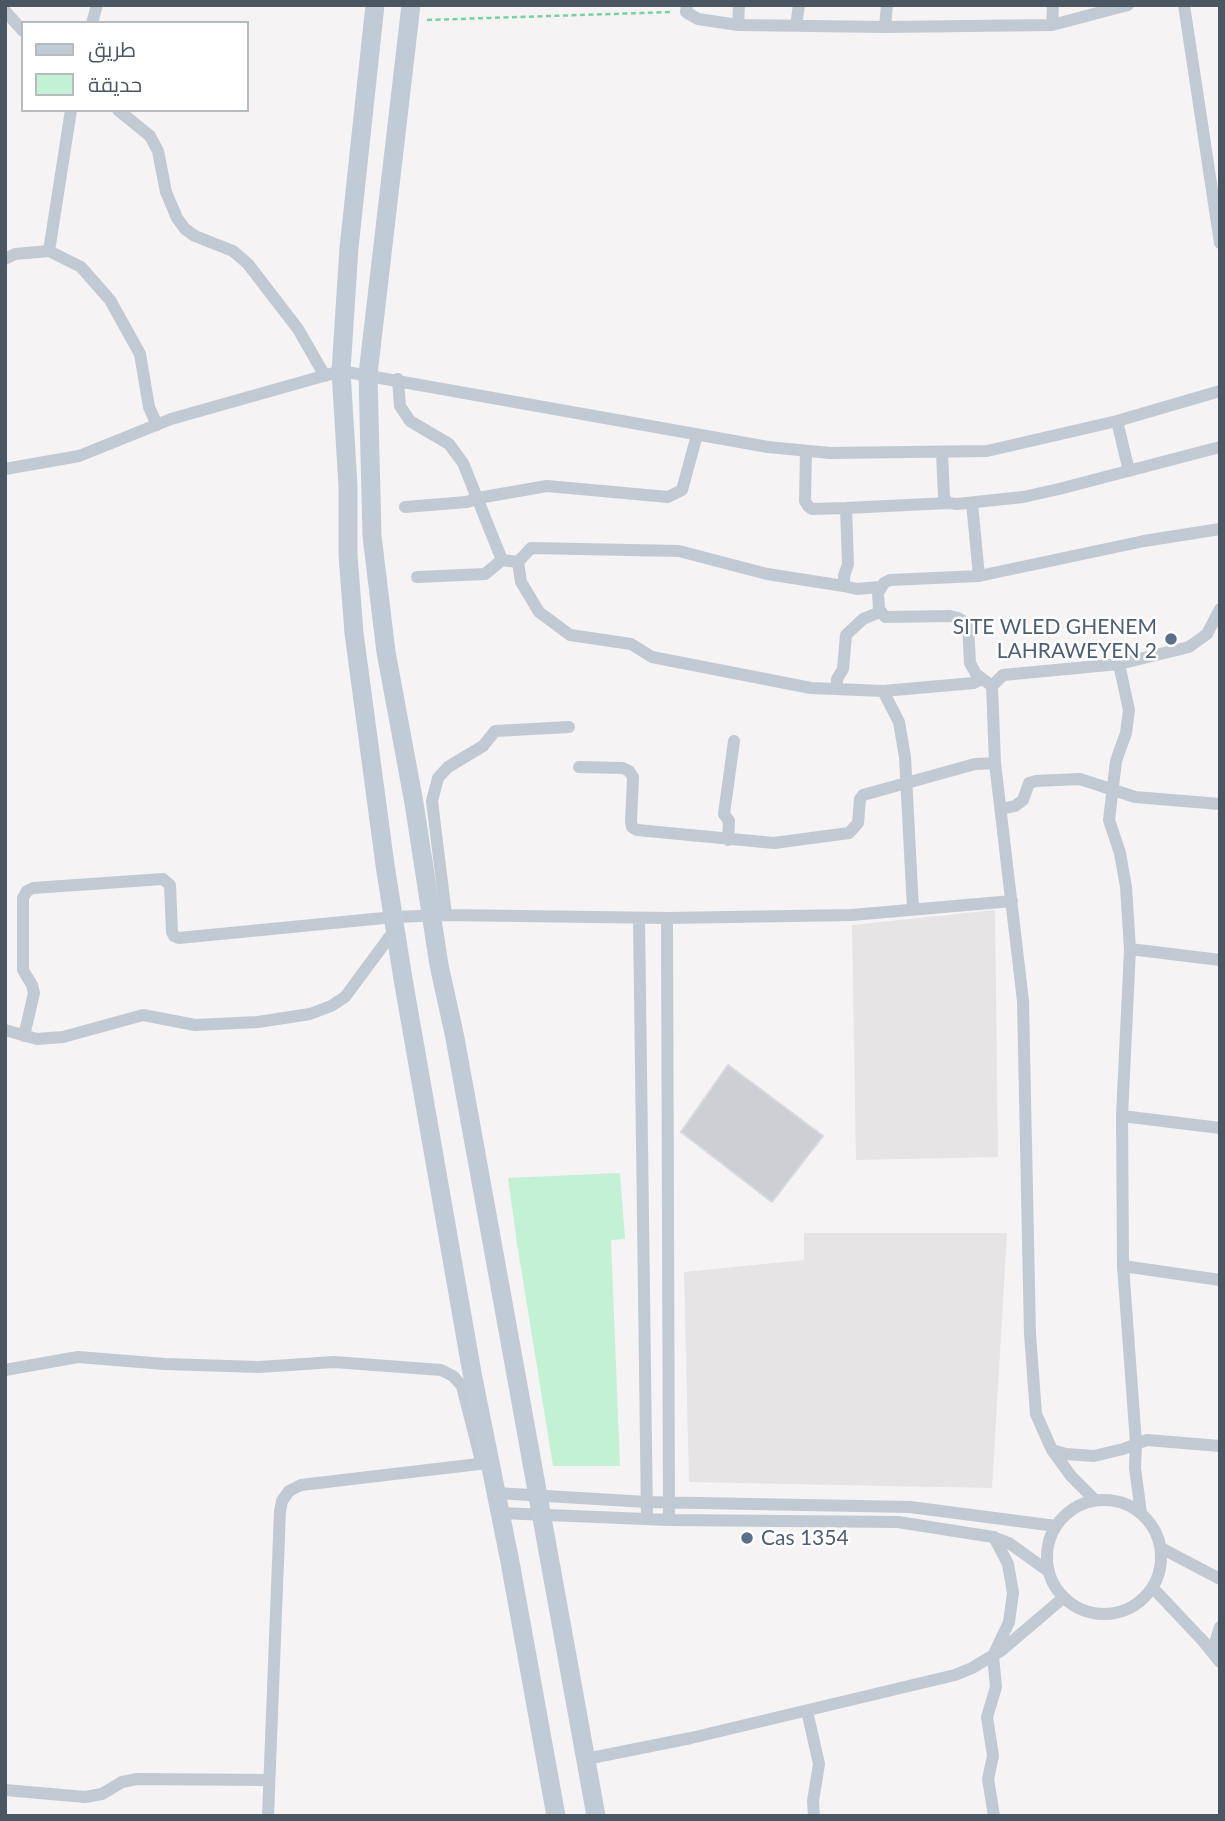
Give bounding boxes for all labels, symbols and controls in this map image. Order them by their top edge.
legend [21,21,248,112]
text: طريق [88,36,136,61]
text: حديقة [88,71,142,96]
place label: SITE WLED GHENEM LAHRAWEYEN 2 [953,614,1157,664]
marker: SITE WLED GHENEM LAHRAWEYEN 2 [1163,631,1179,647]
place label: Cas 1354 [761,1525,849,1551]
marker: Cas 1354 [739,1530,755,1546]

